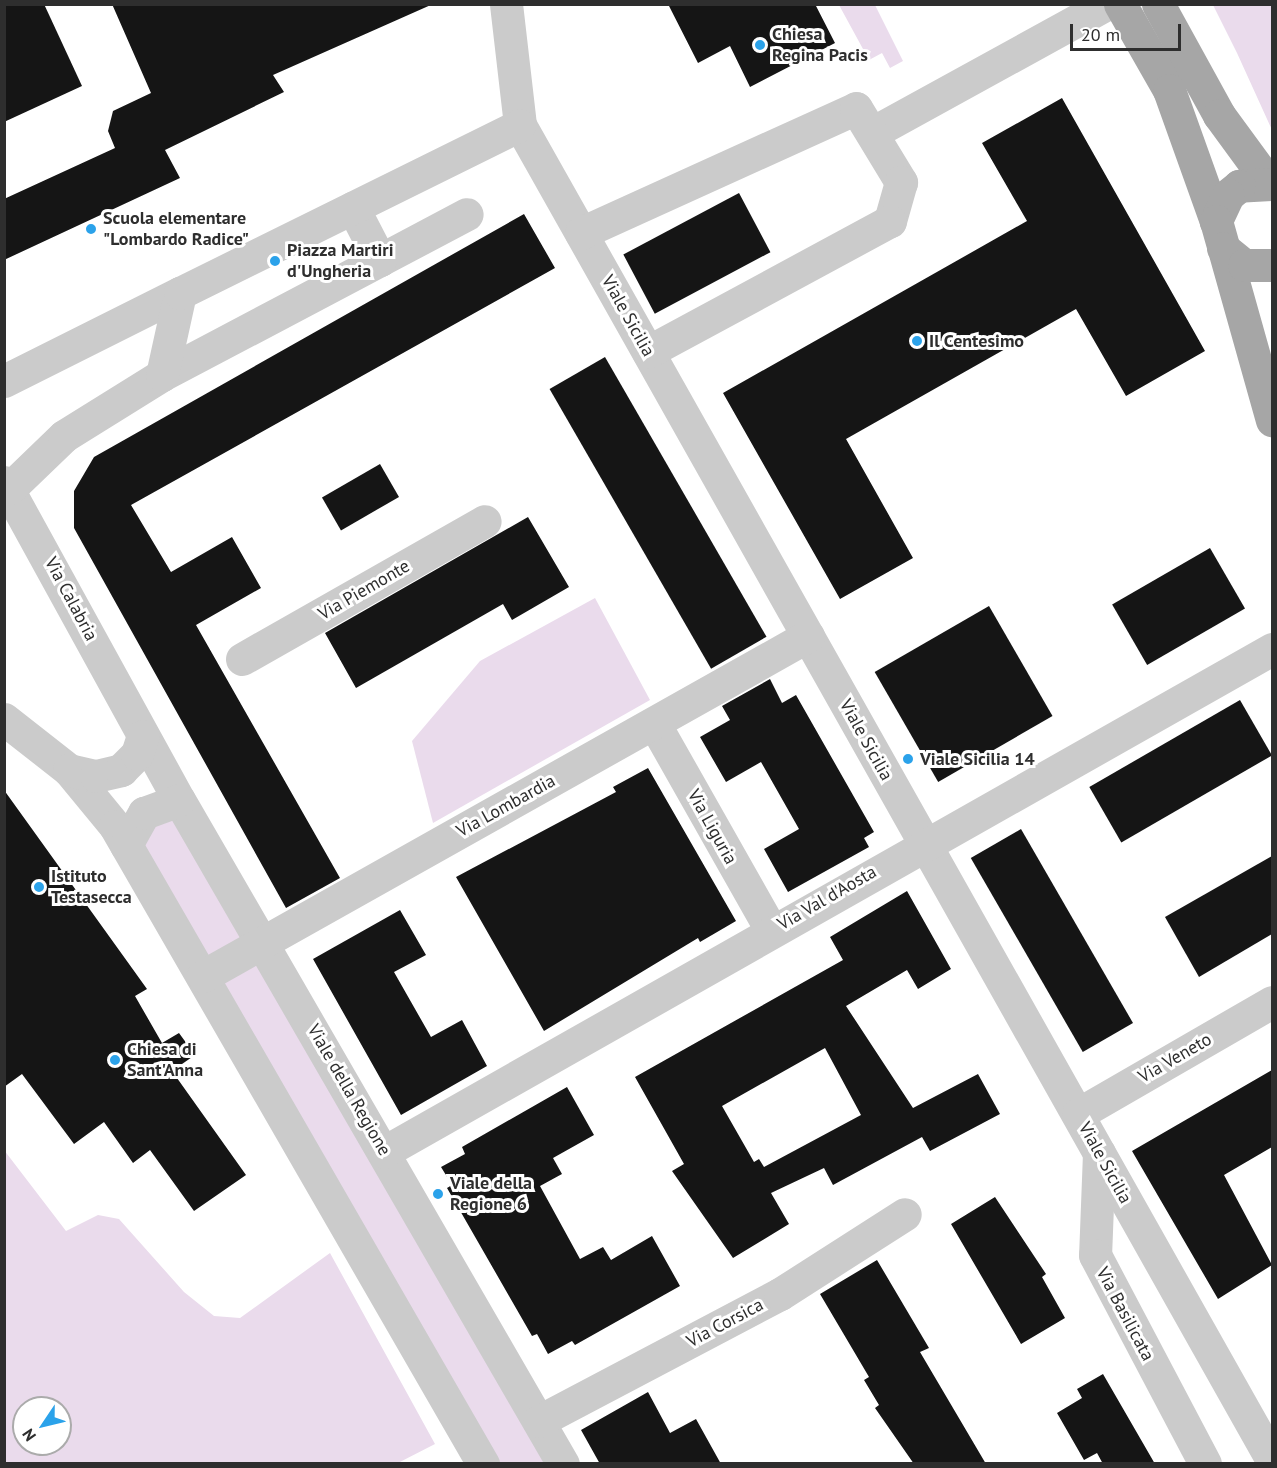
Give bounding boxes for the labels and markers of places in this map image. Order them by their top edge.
place label: Chiesa Regina Pacis [772,24,868,66]
marker: Chiesa Regina Pacis [753,38,767,52]
place label: Scuola elementare "Lombardo Radice" [103,208,249,250]
marker: Scuola elementare "Lombardo Radice" [84,222,98,236]
place label: Piazza Martiri d'Ungheria [287,240,394,282]
marker: Piazza Martiri d'Ungheria [268,254,282,268]
place label: Il Centesimo [929,330,1024,352]
marker: Il Centesimo [910,334,924,348]
place label: Viale Sicilia 14 [920,748,1035,770]
marker: Viale Sicilia 14 [901,752,915,766]
place label: Istituto Testasecca [51,866,132,908]
marker: Istituto Testasecca [32,880,46,894]
place label: Chiesa di Sant'Anna [127,1039,203,1082]
marker: Chiesa di Sant'Anna [108,1053,122,1067]
place label: Viale della Regione 6 [450,1173,532,1216]
marker: Viale della Regione 6 [431,1187,445,1201]

